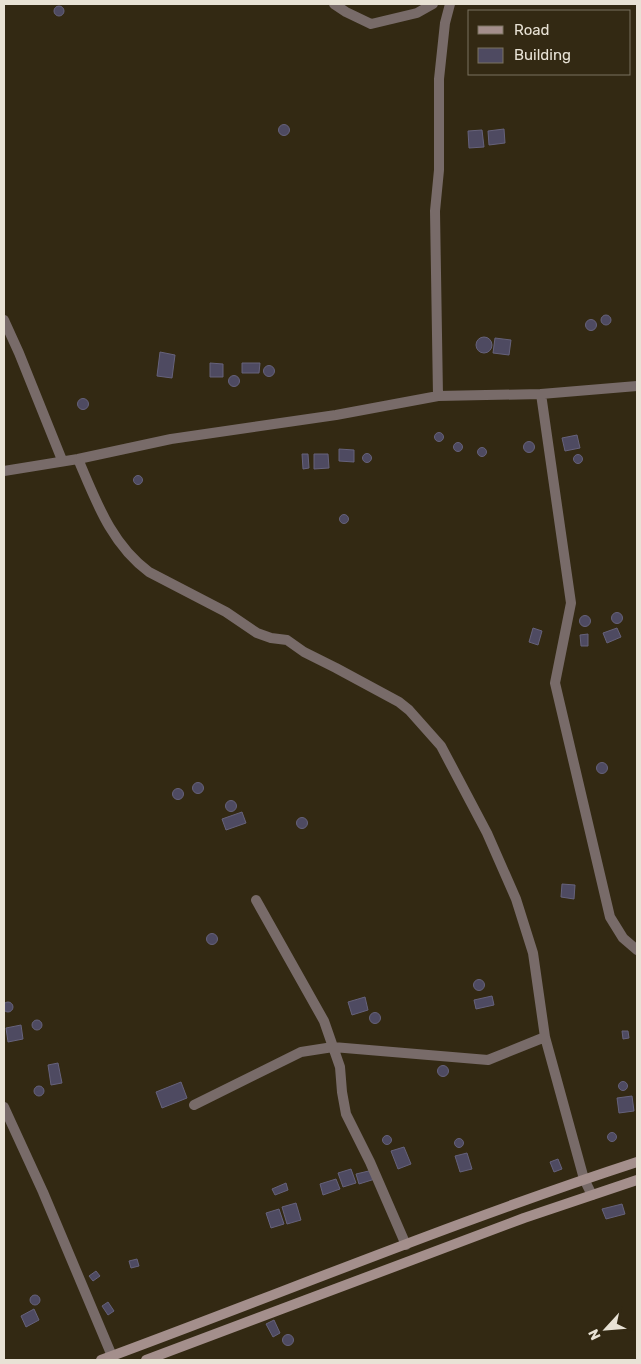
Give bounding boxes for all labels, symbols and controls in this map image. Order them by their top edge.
legend [468,10,631,75]
text: Road [514,21,550,39]
text: Building [514,46,571,64]
north arrow [581,1304,631,1354]
text: N [585,1326,605,1343]

